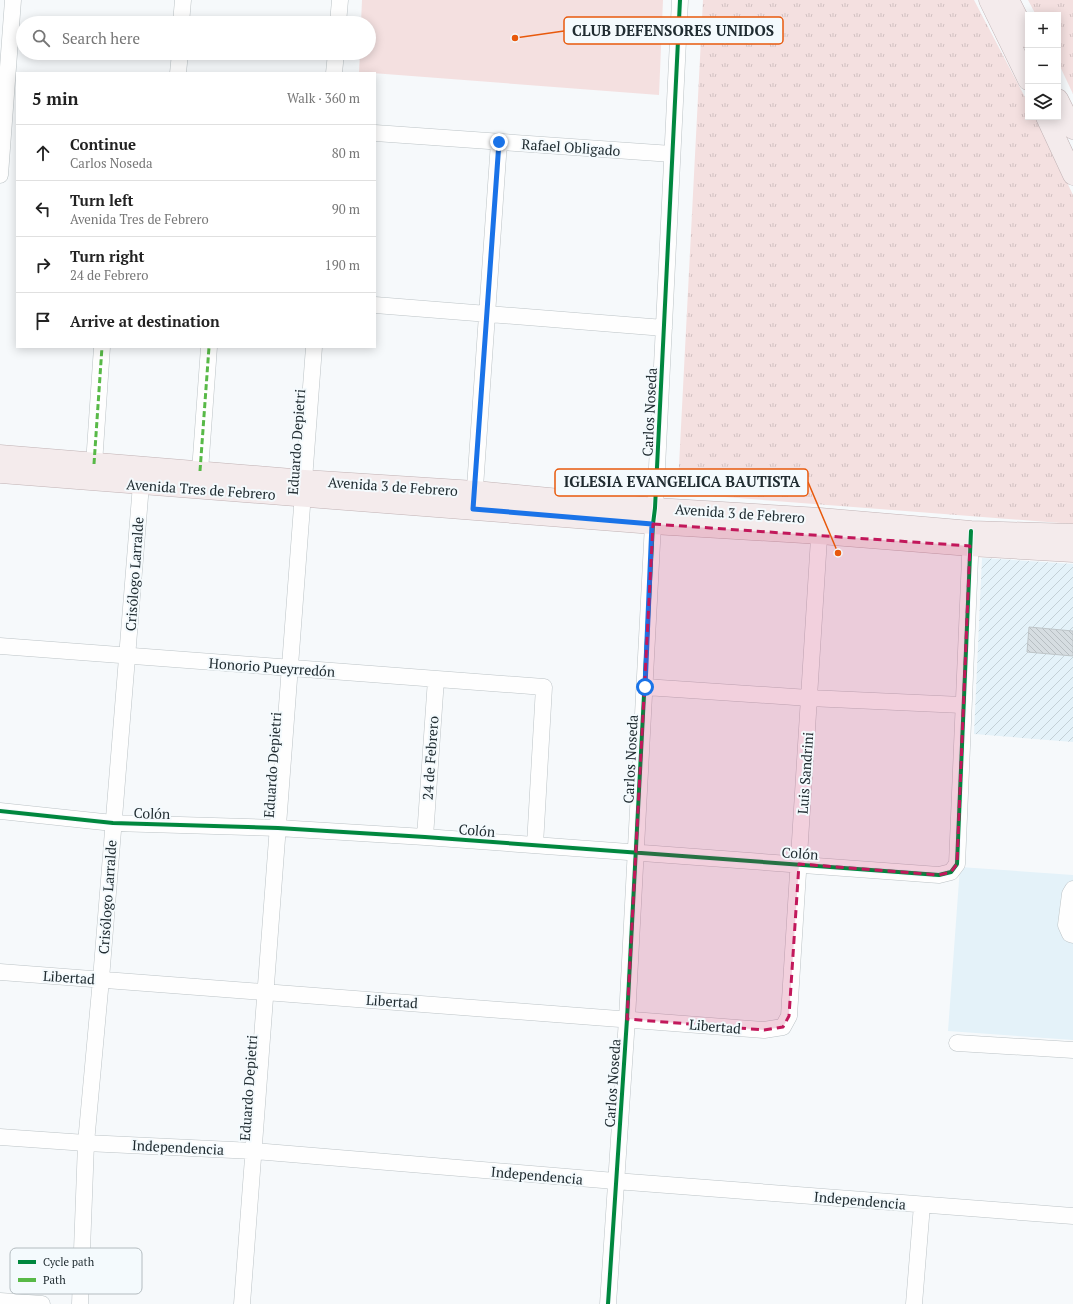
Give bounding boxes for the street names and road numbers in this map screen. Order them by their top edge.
street label: Rafael Obligado [521,134,621,160]
street label: Carlos Noseda [637,367,661,457]
street label: Eduardo Depietri [283,388,309,496]
street label: Avenida 3 de Febrero [327,472,459,500]
street label: Avenida Tres de Febrero [126,474,276,504]
street label: Avenida 3 de Febrero [674,499,806,527]
street label: Crisólogo Larralde [121,516,147,632]
street label: Honorio Pueyrredón [208,653,336,681]
street label: Eduardo Depietri [259,711,285,819]
street label: Carlos Noseda [618,714,642,804]
street label: 24 de Febrero [418,715,442,801]
street label: Luis Sandrini [793,731,817,815]
street label: Colón [133,803,171,823]
street label: Colón [458,819,497,841]
street label: Crisólogo Larralde [94,839,120,955]
street label: Colón [781,842,820,864]
street label: Libertad [42,966,96,988]
street label: Libertad [365,990,419,1012]
street label: Libertad [688,1014,742,1038]
street label: Eduardo Depietri [235,1034,261,1142]
street label: Carlos Noseda [599,1038,625,1128]
street label: Independencia [131,1135,225,1159]
street label: Independencia [490,1162,584,1188]
street label: Independencia [813,1187,907,1213]

